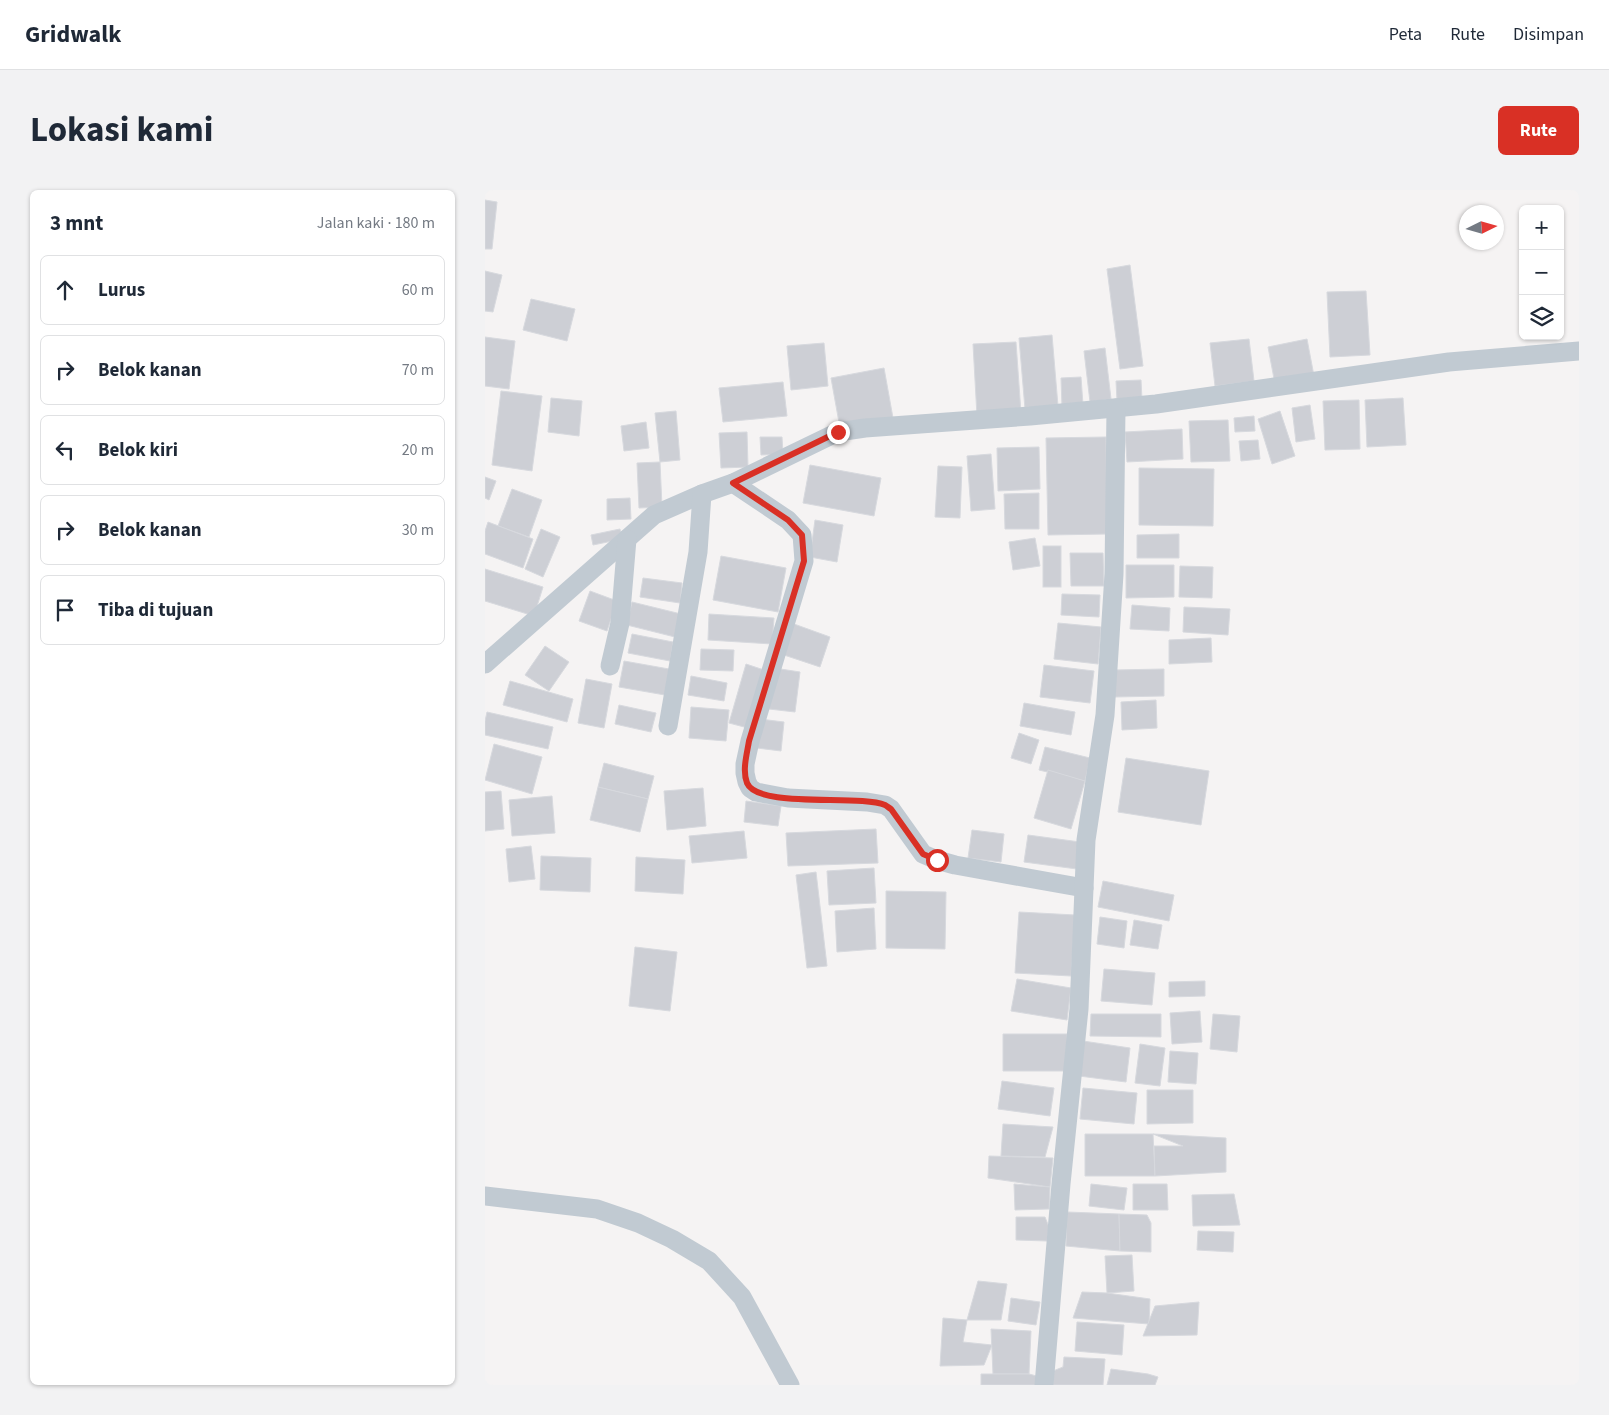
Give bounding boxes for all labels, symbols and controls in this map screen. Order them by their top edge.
text: Gridwalk [25,17,121,52]
text: Peta [1389,22,1422,47]
text: Rute [1450,22,1485,47]
text: Disimpan [1513,22,1584,47]
text: Lokasi kami [30,105,213,155]
button: Rute [1498,106,1579,155]
north arrow [1459,205,1504,250]
map controls [1519,205,1564,340]
button: + [1519,205,1564,250]
text: 3 mnt [50,208,103,238]
text: Jalan kaki · 180 m [317,212,435,234]
button: − [1519,250,1564,295]
icon: ahead [51,276,79,304]
text: Lurus [98,277,145,304]
text: 60 m [402,279,434,301]
button: layers [1519,295,1564,340]
icon: right [51,356,79,384]
text: Belok kanan [98,357,202,384]
text: 70 m [402,359,434,381]
route end [827,421,850,444]
icon: left [51,436,79,464]
text: Belok kiri [98,437,178,464]
text: 20 m [402,439,434,461]
icon: right [51,516,79,544]
text: Belok kanan [98,517,202,544]
text: 30 m [402,519,434,541]
icon: arrive [51,596,79,624]
text: Tiba di tujuan [98,597,213,624]
route start [926,849,949,872]

